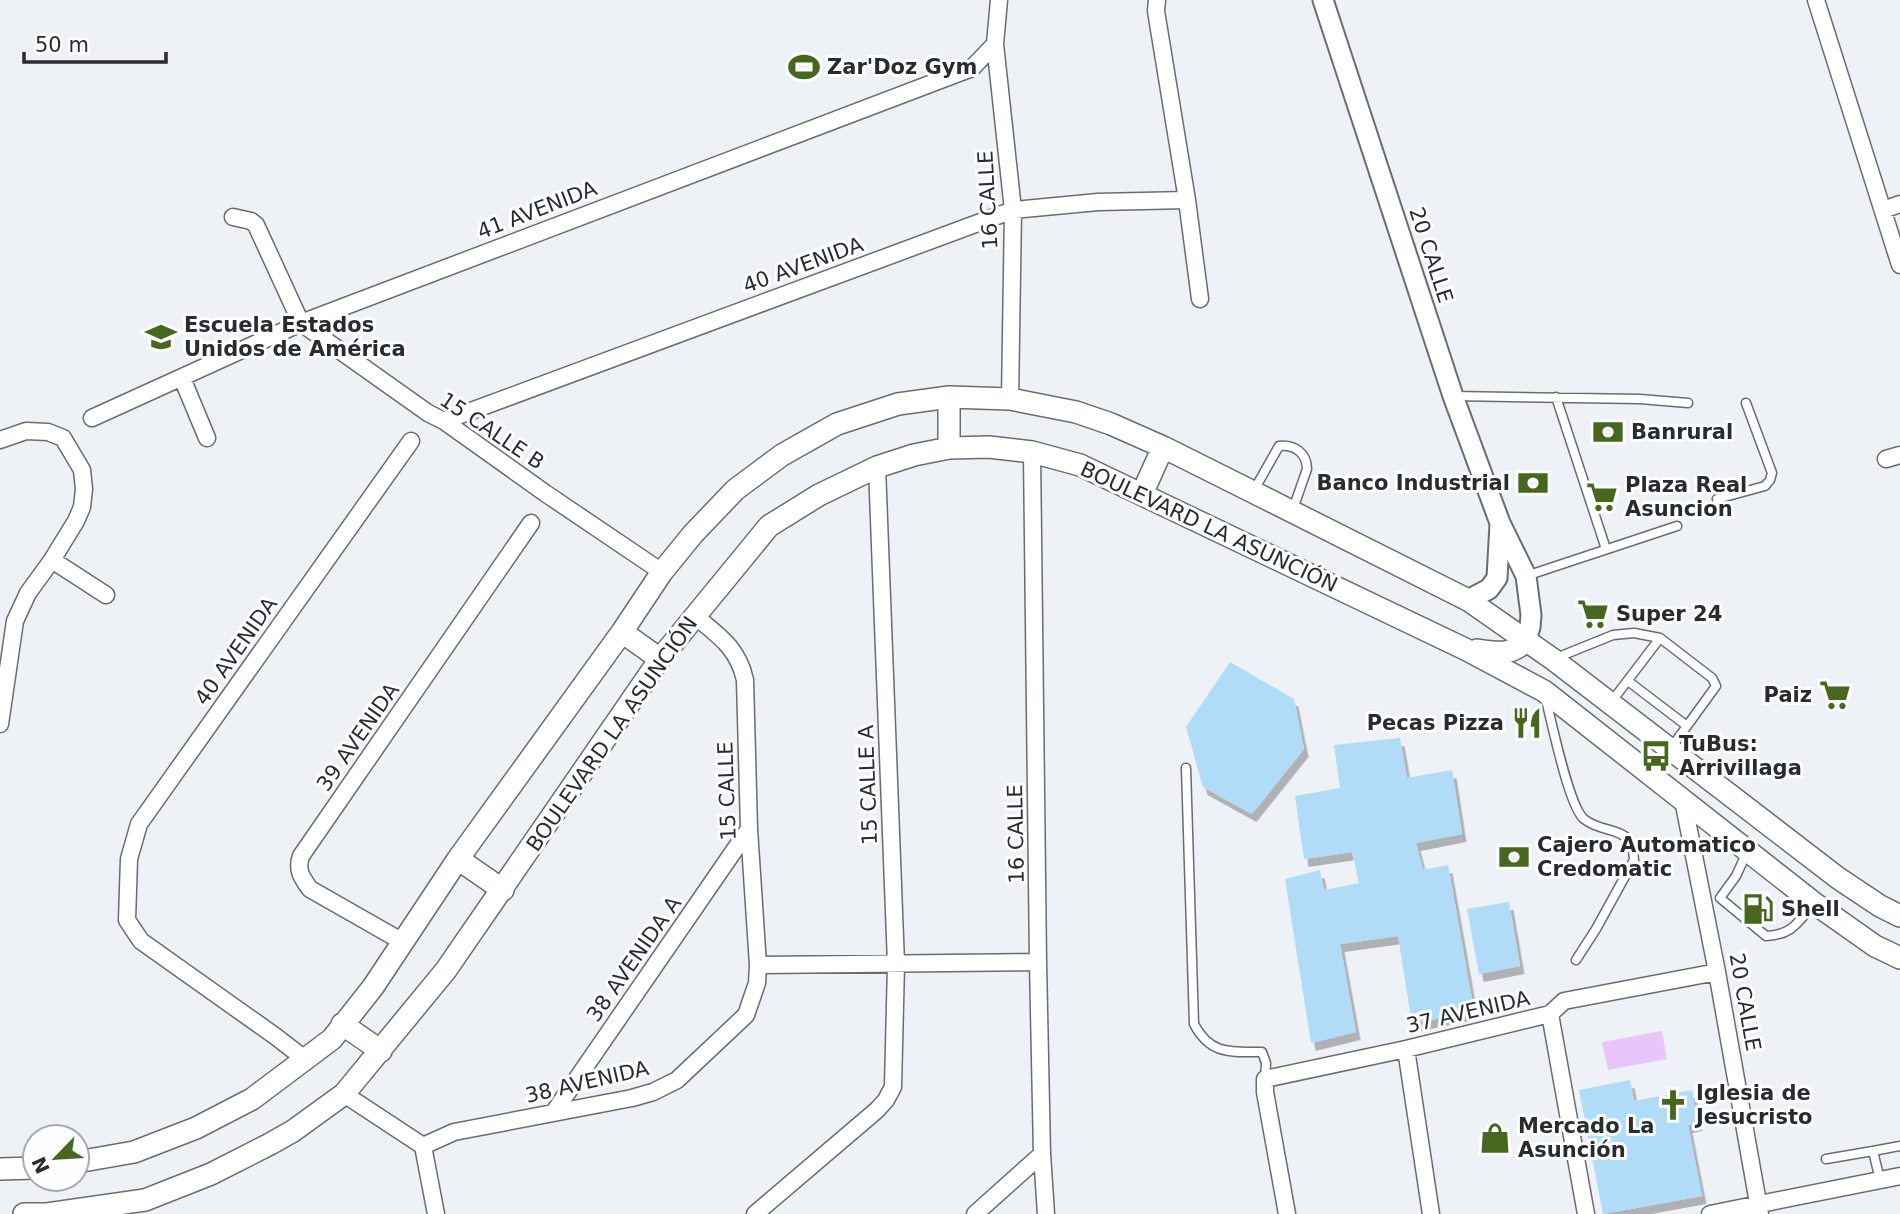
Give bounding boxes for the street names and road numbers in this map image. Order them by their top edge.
street label: 16 CALLE [973,150,1003,250]
street label: 41 AVENIDA [474,176,601,244]
street label: 20 CALLE [1404,204,1458,306]
street label: 40 AVENIDA [740,232,867,298]
street label: 15 CALLE B [435,387,549,475]
street label: BOULEVARD LA ASUNCIÓN [1077,456,1342,597]
street label: 40 AVENIDA [190,592,282,710]
street label: BOULEVARD LA ASUNCIÓN [521,612,702,856]
street label: 39 AVENIDA [312,678,404,796]
street label: 15 CALLE A [854,724,882,845]
street label: 15 CALLE [713,741,741,841]
street label: 16 CALLE [1003,784,1029,884]
street label: 38 AVENIDA A [582,891,686,1026]
street label: 20 CALLE [1725,951,1765,1053]
street label: 37 AVENIDA [1404,986,1533,1038]
street label: 38 AVENIDA [523,1056,652,1108]

